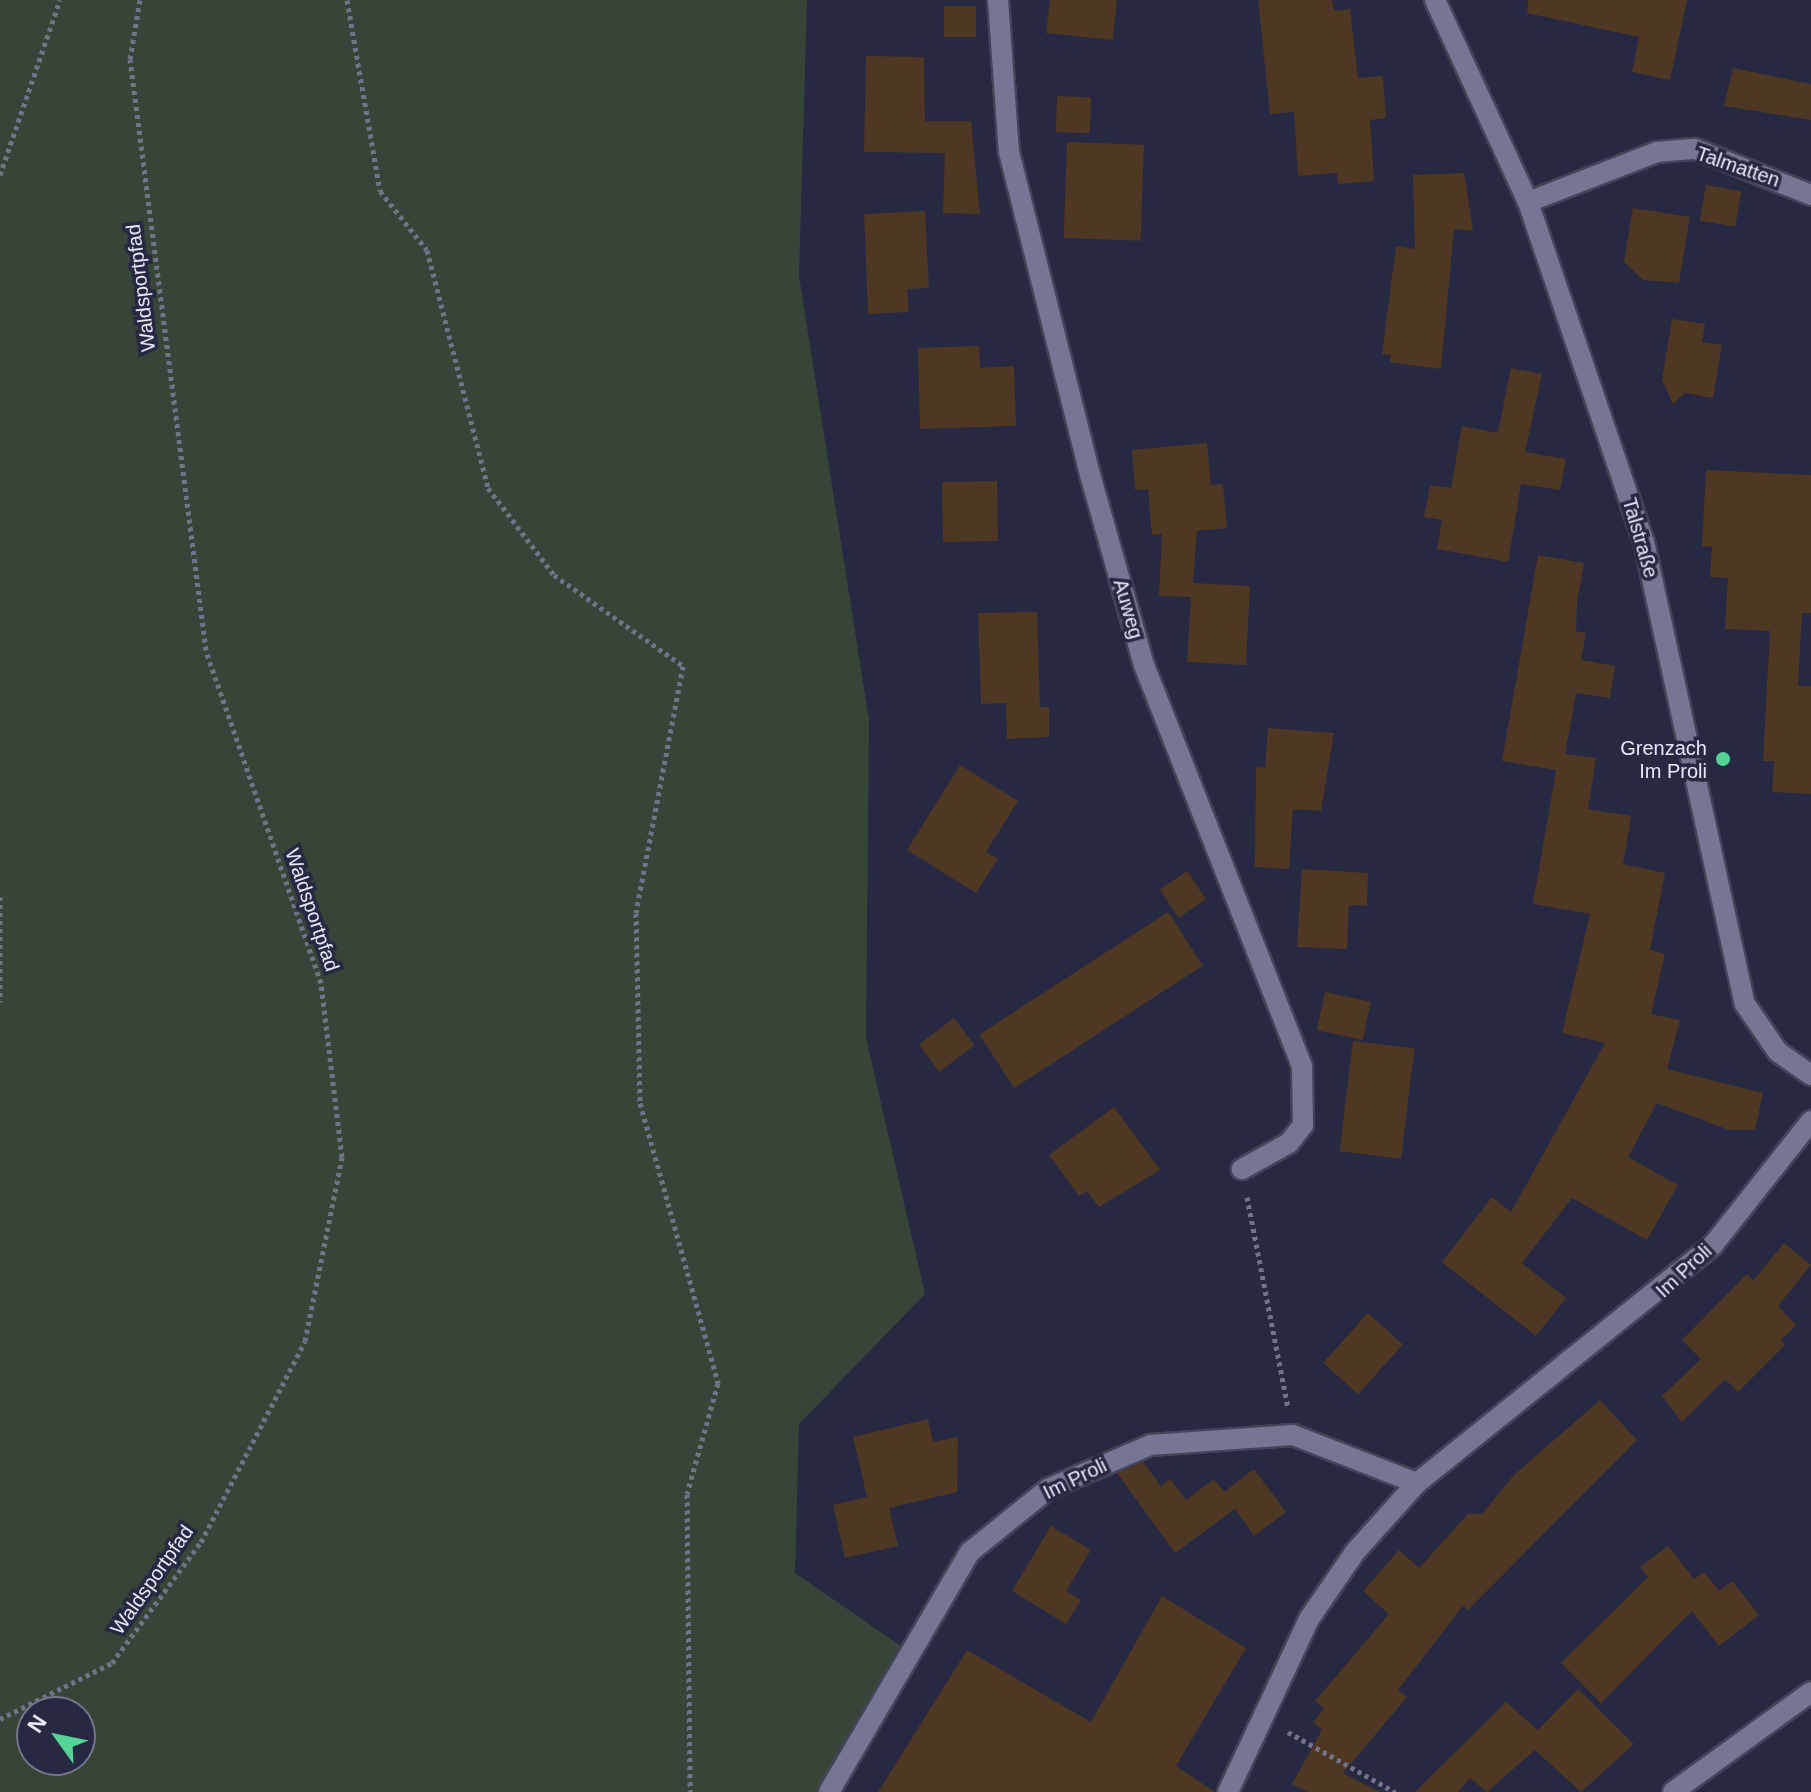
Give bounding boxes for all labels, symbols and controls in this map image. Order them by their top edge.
street label: Talmatten [1693,142,1783,192]
street label: Waldsportpfad [121,223,161,353]
street label: Talstraße [1617,495,1663,581]
street label: Auweg [1108,576,1148,642]
place label: Grenzach Im Proli [1620,736,1707,783]
marker: Grenzach Im Proli [1714,750,1732,768]
street label: Waldsportpfad [280,845,344,975]
street label: Im Proli [1651,1239,1717,1303]
street label: Im Proli [1039,1453,1111,1505]
street label: Waldsportpfad [105,1521,199,1639]
north arrow [16,1696,96,1776]
text: N [22,1710,52,1737]

